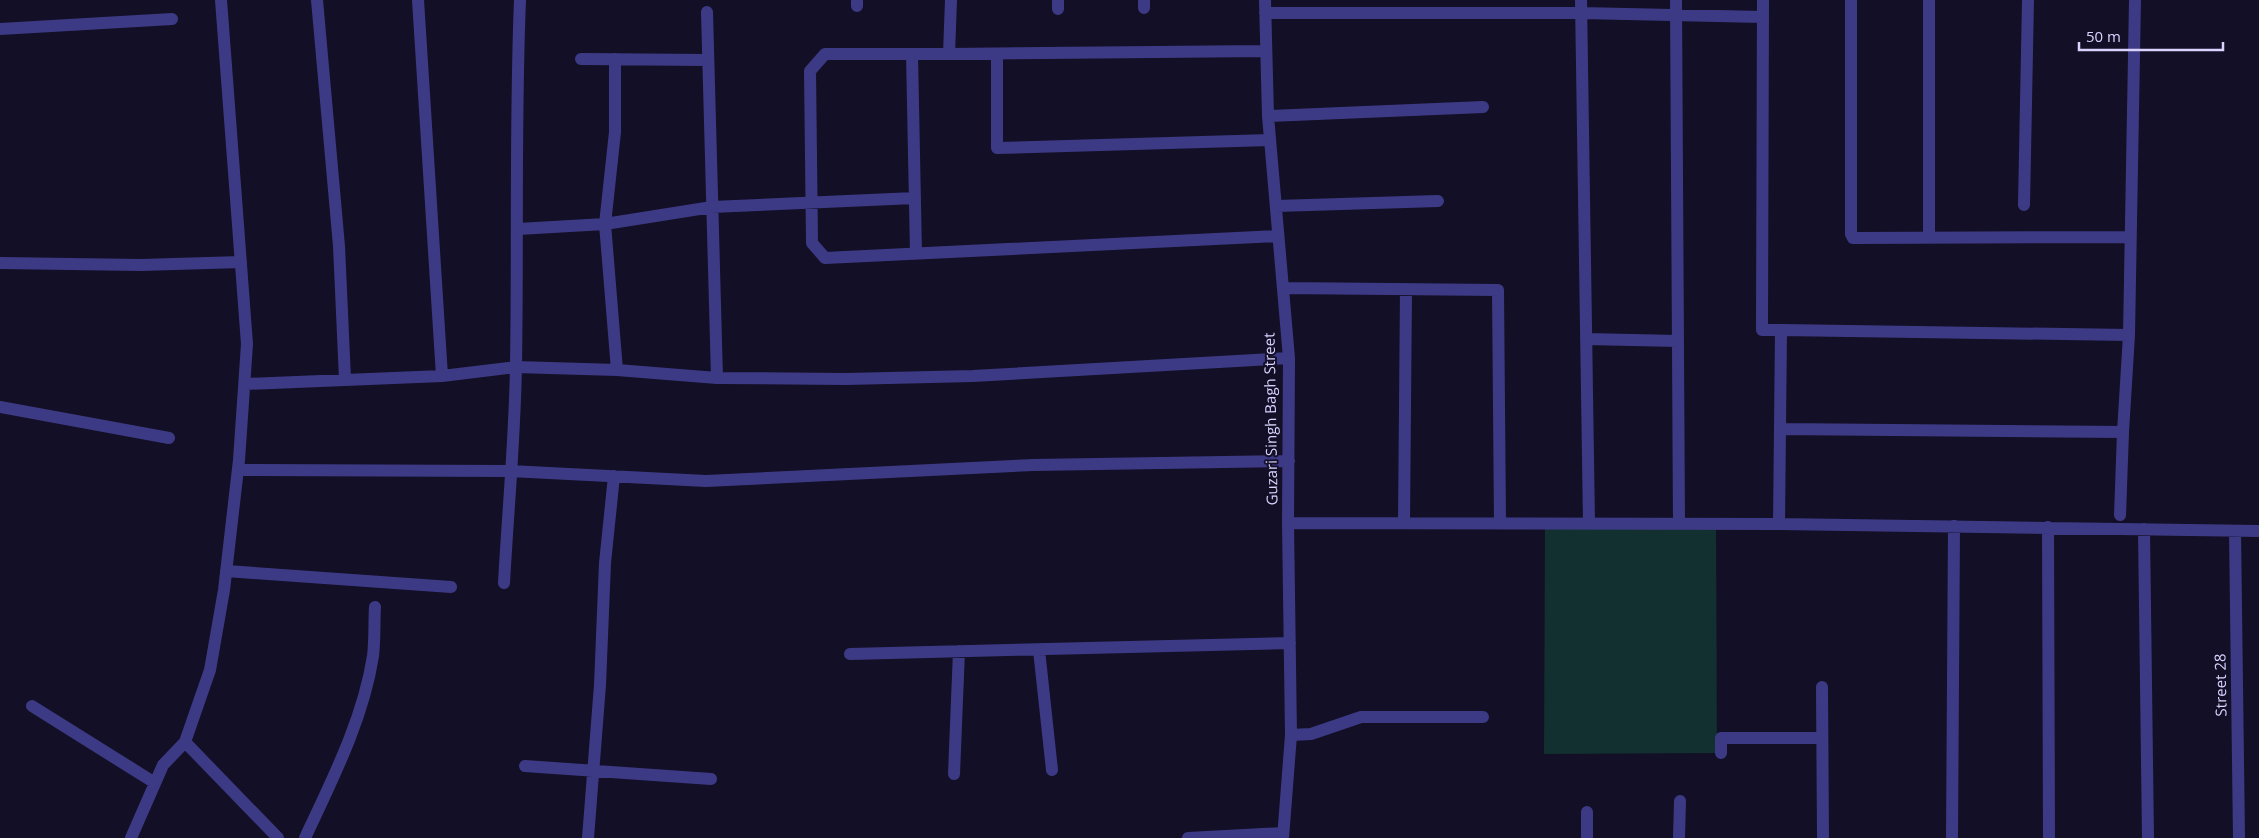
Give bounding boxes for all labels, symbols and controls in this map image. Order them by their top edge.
scale bar [2079,20,2223,52]
text: 50 m [2086,26,2121,46]
street label: Guzari Singh Bagh Street [1258,332,1282,506]
street label: Street 28 [2209,653,2231,717]

